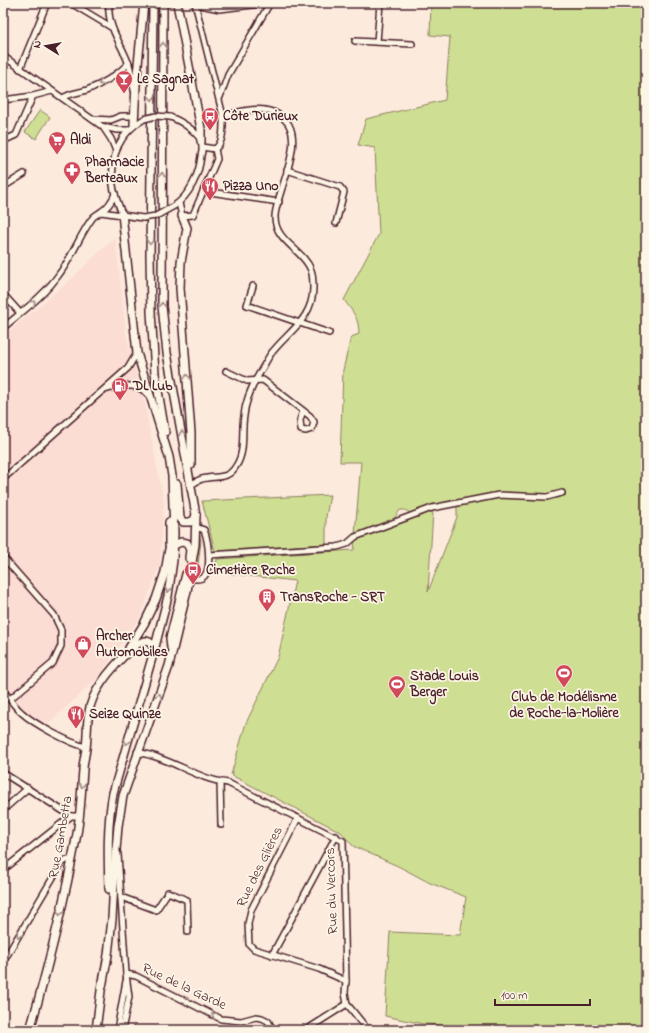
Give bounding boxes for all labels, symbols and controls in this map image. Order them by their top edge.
north arrow [26,26,66,66]
text: N [29,39,46,49]
one-way arrow [158,42,167,48]
bar icon: Le Sagnat [114,69,134,94]
place label: Le Sagnat [137,69,194,92]
one-way arrow [98,78,105,86]
one-way arrow [148,95,156,101]
bus stop icon: Côte Durieux [200,106,220,131]
place label: Côte Durieux [223,106,299,127]
supermarket icon: Aldi [47,130,67,155]
place label: Aldi [70,130,92,151]
place label: Pharmacie Berteaux [84,152,145,189]
pharmacy icon: Pharmacie Berteaux [62,160,82,185]
one-way arrow [158,172,166,178]
restaurant icon: Pizza Uno [200,176,220,201]
place label: Pizza Uno [223,176,279,197]
one-way arrow [146,239,154,245]
one-way arrow [28,300,36,308]
one-way arrow [157,302,166,308]
one-way arrow [182,374,191,380]
fuel station icon: DL Lub [110,376,130,401]
place label: DL Lub [132,376,173,397]
one-way arrow [178,430,186,436]
bus stop icon: Cimetière Roche [183,560,203,585]
place label: Cimetière Roche [206,560,296,581]
one-way arrow [165,587,173,593]
building icon: TransRoche - SRT [257,587,277,612]
place label: TransRoche - SRT [280,587,385,608]
place label: Archer Automobiles [96,626,168,663]
shop icon: Archer Automobiles [73,634,93,659]
sports icon: Club de Modélisme de Roche-la-Molière [554,663,574,688]
place label: Stade Louis Berger [409,666,479,705]
sports icon: Stade Louis Berger [387,674,407,699]
place label: Club de Modélisme de Roche-la-Molière [509,687,619,724]
one-way arrow [154,693,162,700]
restaurant icon: Seize Quinze [66,704,86,729]
place label: Seize Quinze [89,704,162,725]
one-way arrow [123,738,132,745]
one-way arrow [78,782,87,788]
street label: Rue Gambetta [43,794,79,880]
street label: Rue des Glières [231,823,289,911]
street label: Rue du Vercors [320,847,344,935]
one-way arrow [57,910,65,917]
one-way arrow [16,931,23,938]
street label: Rue de la Garde [138,958,230,1016]
scale bar [495,981,590,1007]
text: 100 m [501,987,528,1005]
one-way arrow [210,1012,218,1020]

